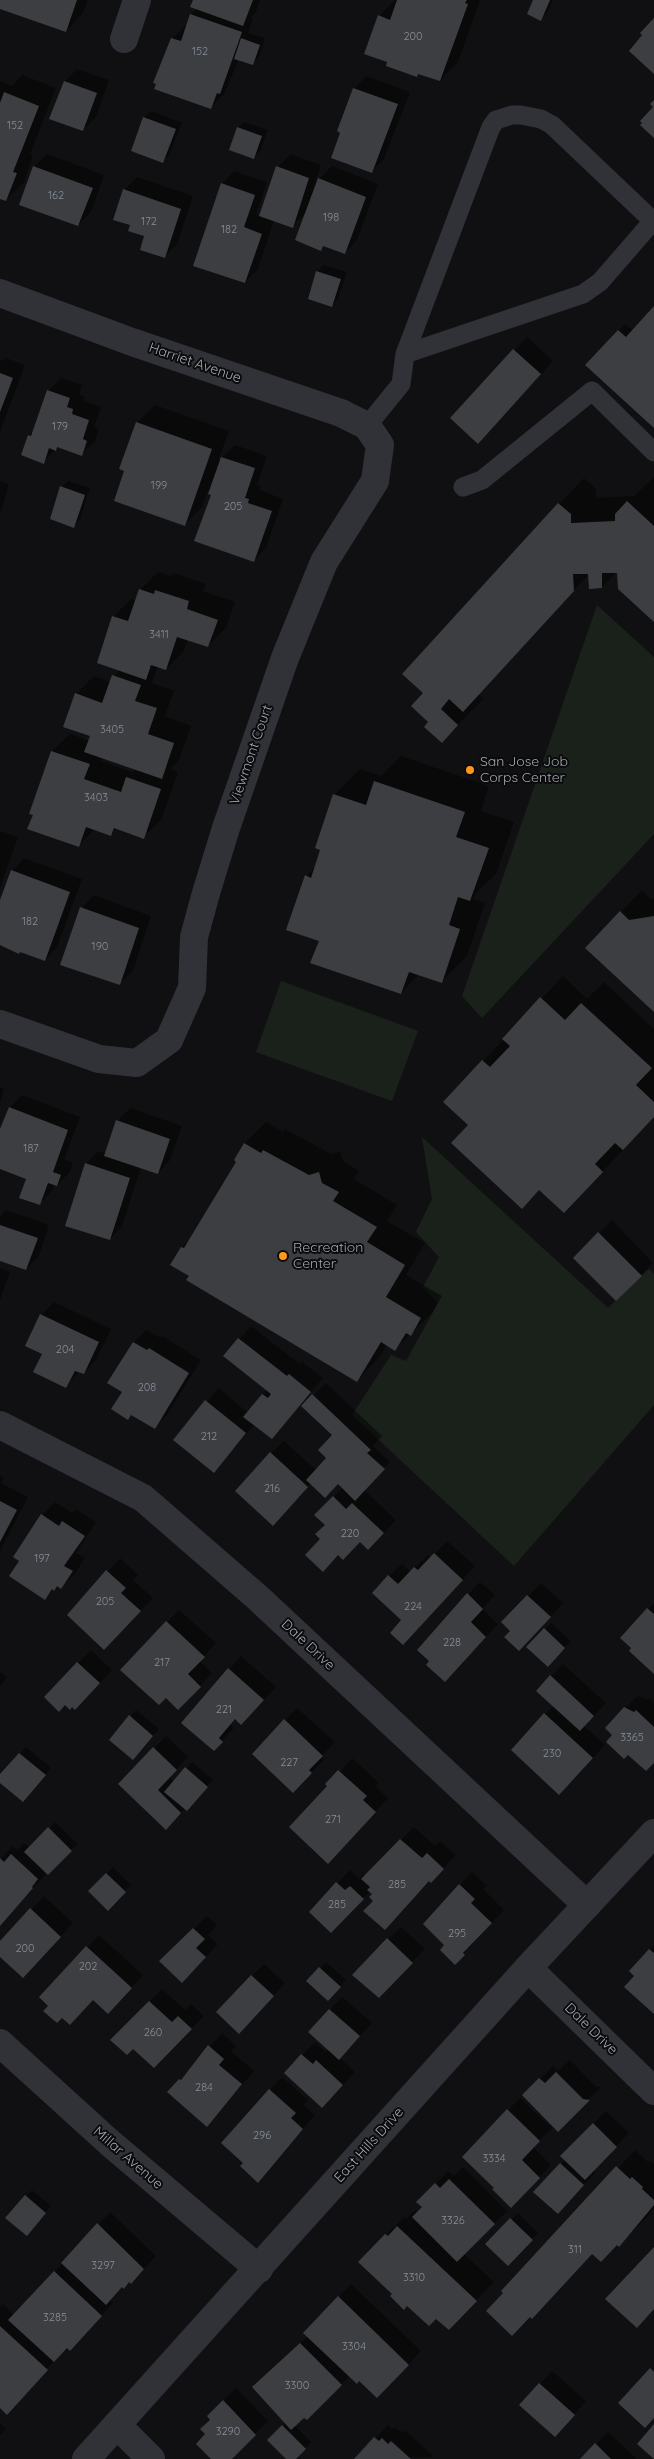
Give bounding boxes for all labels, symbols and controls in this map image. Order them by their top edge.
house number: 200 [403,30,423,44]
house number: 152 [192,45,208,59]
house number: 152 [7,119,23,133]
house number: 162 [48,189,64,203]
house number: 198 [323,211,339,225]
house number: 172 [141,215,157,229]
house number: 182 [221,223,237,237]
street label: Harriet Avenue [147,339,243,387]
house number: 179 [52,420,68,434]
house number: 199 [151,479,167,493]
house number: 205 [224,500,242,514]
house number: 3411 [149,628,169,642]
street label: Viewmont Court [226,703,276,807]
house number: 3405 [100,723,124,737]
place label: San Jose Job Corps Center [480,754,568,786]
marker: San Jose Job Corps Center [464,764,476,776]
house number: 3403 [84,791,108,805]
house number: 182 [22,915,38,929]
house number: 190 [92,940,108,954]
house number: 187 [23,1142,39,1156]
place label: Recreation Center [293,1240,363,1272]
marker: Recreation Center [277,1250,289,1262]
house number: 204 [56,1343,74,1357]
house number: 208 [138,1381,156,1395]
house number: 212 [201,1430,217,1444]
house number: 216 [264,1482,280,1496]
house number: 220 [341,1527,359,1541]
house number: 197 [34,1552,50,1566]
house number: 205 [96,1595,114,1609]
house number: 224 [404,1600,422,1614]
street label: Dale Drive [278,1616,338,1674]
house number: 228 [443,1636,461,1650]
house number: 217 [154,1656,170,1670]
house number: 221 [216,1703,232,1717]
house number: 3365 [620,1731,644,1745]
house number: 230 [543,1747,561,1761]
house number: 227 [280,1756,298,1770]
house number: 271 [325,1813,341,1827]
house number: 285 [388,1878,406,1892]
house number: 285 [328,1898,346,1912]
house number: 295 [448,1927,466,1941]
house number: 200 [15,1942,35,1956]
house number: 202 [79,1960,97,1974]
street label: Dale Drive [561,2000,621,2058]
house number: 260 [144,2026,162,2040]
house number: 284 [195,2081,213,2095]
street label: East Hills Drive [331,2104,407,2186]
street label: Millar Avenue [90,2123,166,2193]
house number: 296 [253,2129,271,2143]
house number: 3334 [482,2152,506,2166]
house number: 3326 [441,2214,465,2228]
house number: 311 [568,2243,582,2257]
house number: 3297 [91,2259,115,2273]
house number: 3310 [403,2271,425,2285]
house number: 3285 [43,2311,67,2325]
house number: 3304 [342,2340,366,2354]
house number: 3300 [285,2379,309,2393]
house number: 3290 [216,2425,240,2439]

